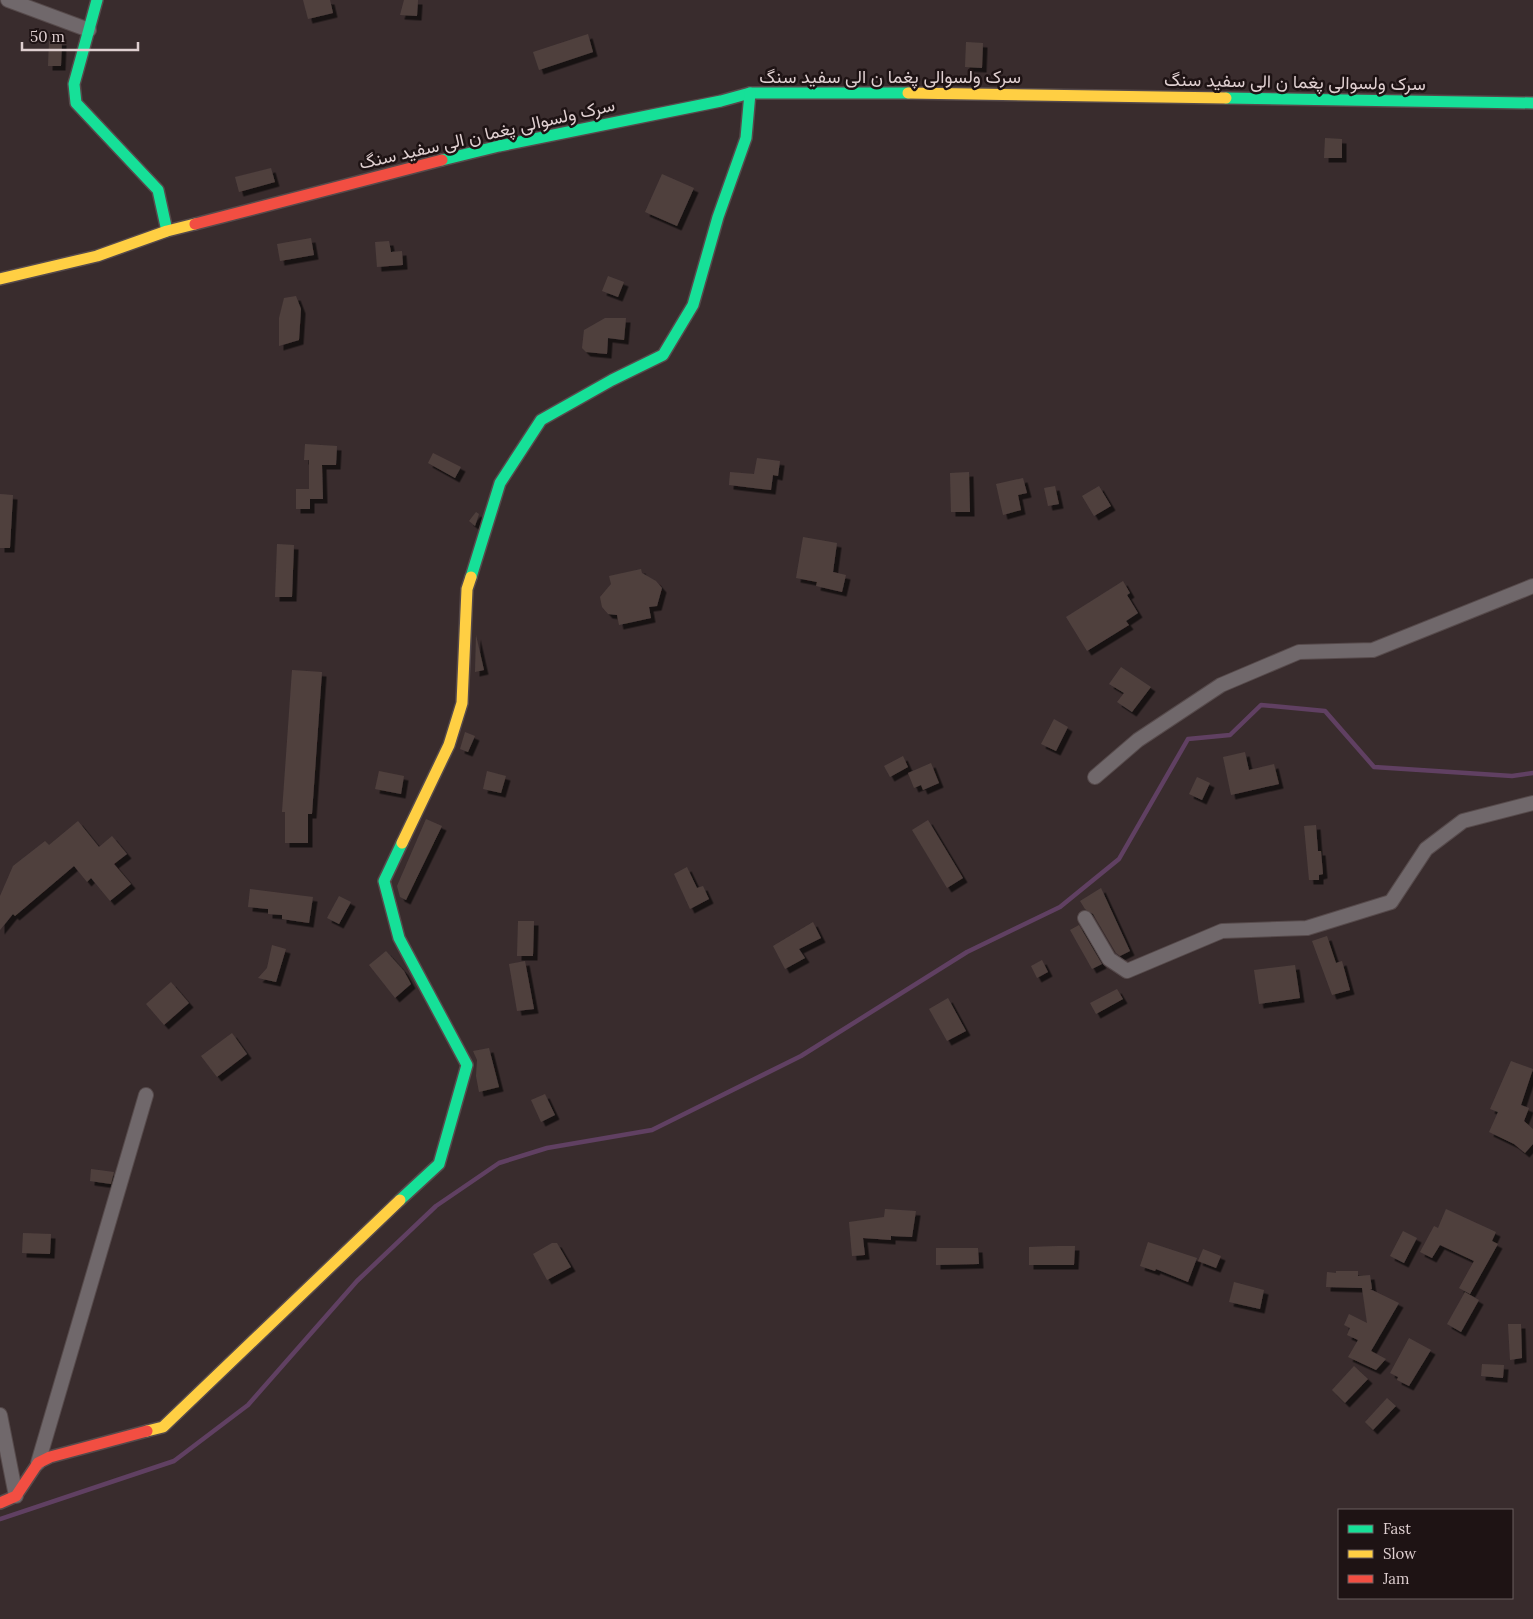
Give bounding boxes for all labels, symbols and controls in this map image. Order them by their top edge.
scale bar [22,20,139,52]
text: 50 m [30,27,65,46]
street label: سرک ولسوالی پغما ن الی سفید سنگ [759,65,1021,89]
street label: سرک ولسوالی پغما ن الی سفید سنگ [1164,68,1426,96]
street label: سرک ولسوالی پغما ن الی سفید سنگ [357,93,617,175]
legend [1338,1509,1513,1599]
text: Fast [1383,1519,1411,1538]
text: Slow [1383,1544,1416,1563]
text: Jam [1382,1569,1410,1588]

